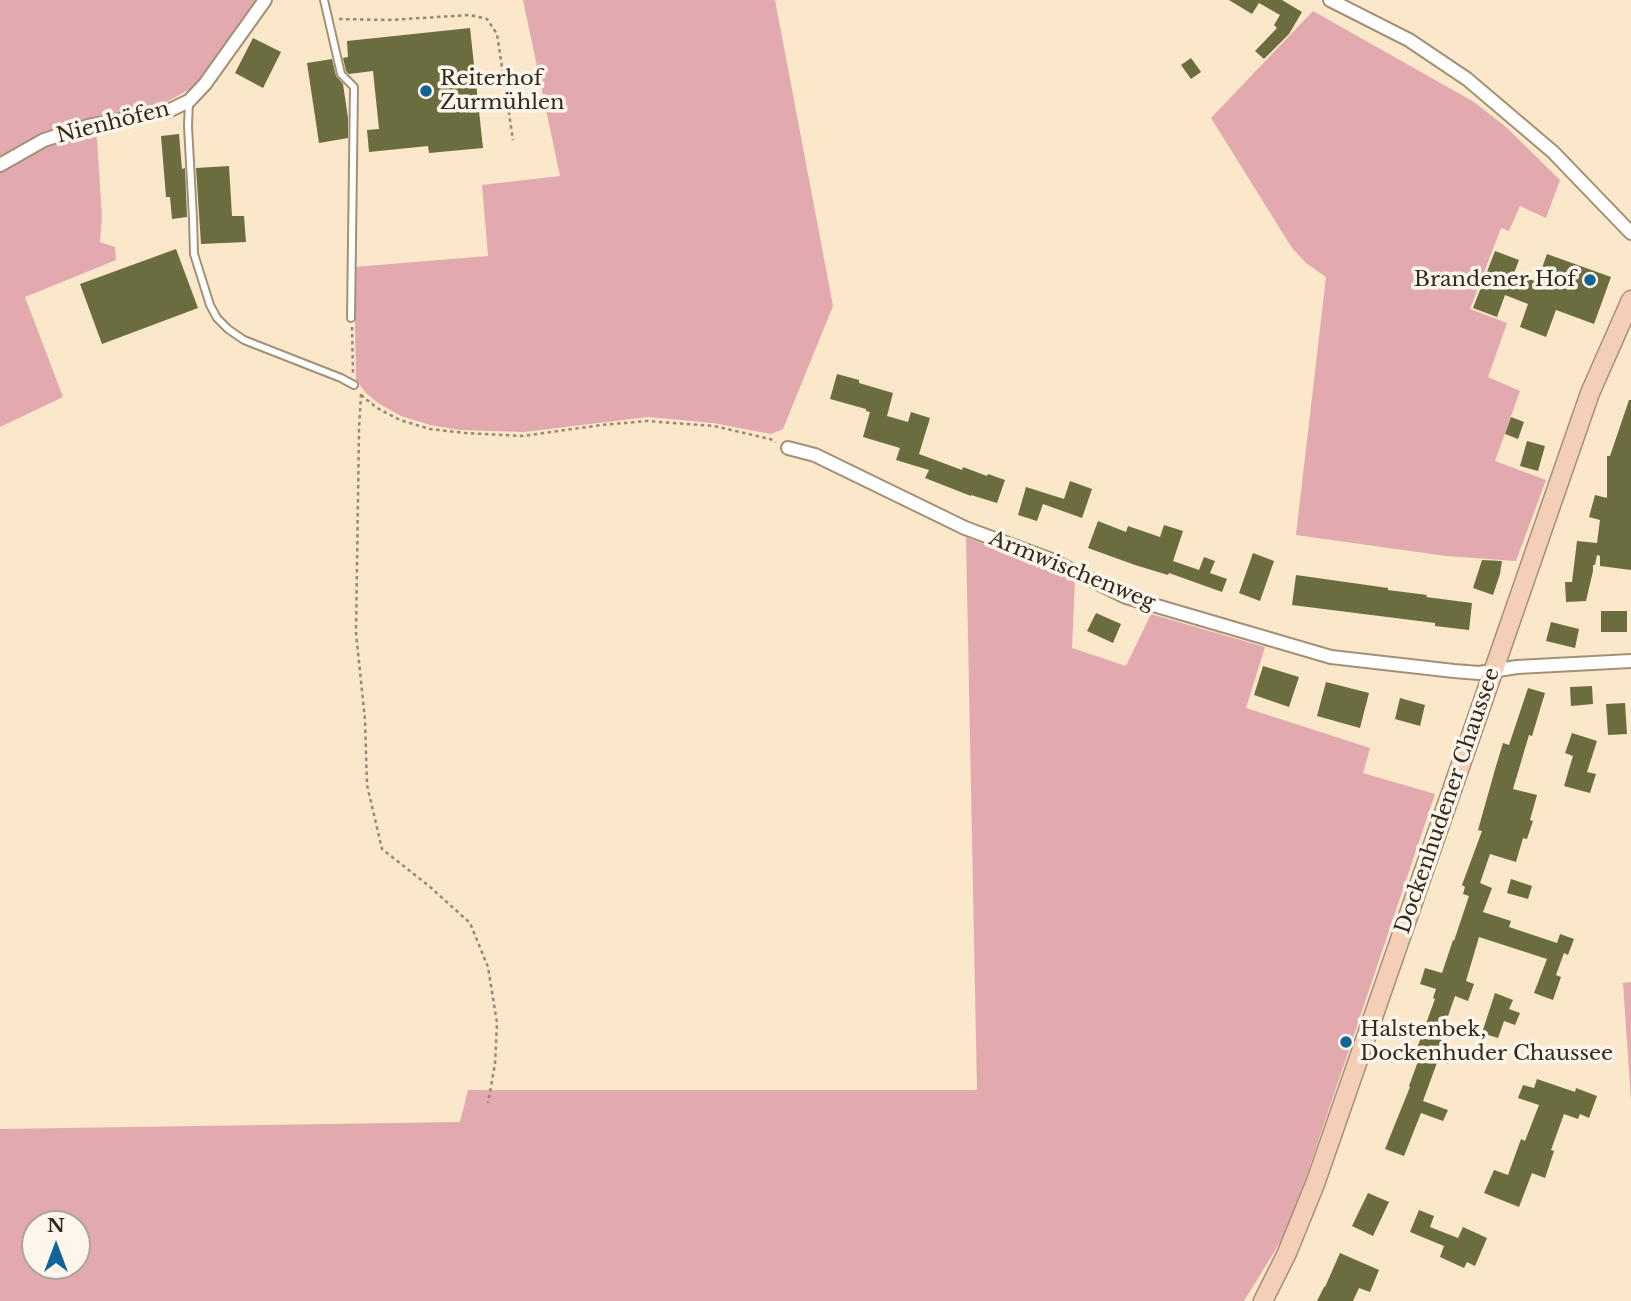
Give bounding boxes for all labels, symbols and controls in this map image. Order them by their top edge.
place label: Reiterhof Zurmühlen [440,66,564,116]
marker: Reiterhof Zurmühlen [418,83,434,99]
street label: Nienhöfen [54,97,172,149]
place label: Brandener Hof [1414,267,1576,293]
marker: Brandener Hof [1582,272,1598,288]
street label: Armwischenweg [985,526,1159,616]
street label: Dockenhudener Chaussee [1391,665,1505,937]
place label: Halstenbek, Dockenhuder Chaussee [1360,1017,1613,1067]
marker: Halstenbek, Dockenhuder Chaussee [1338,1034,1354,1050]
north arrow [21,1210,91,1280]
text: N [47,1214,65,1237]

